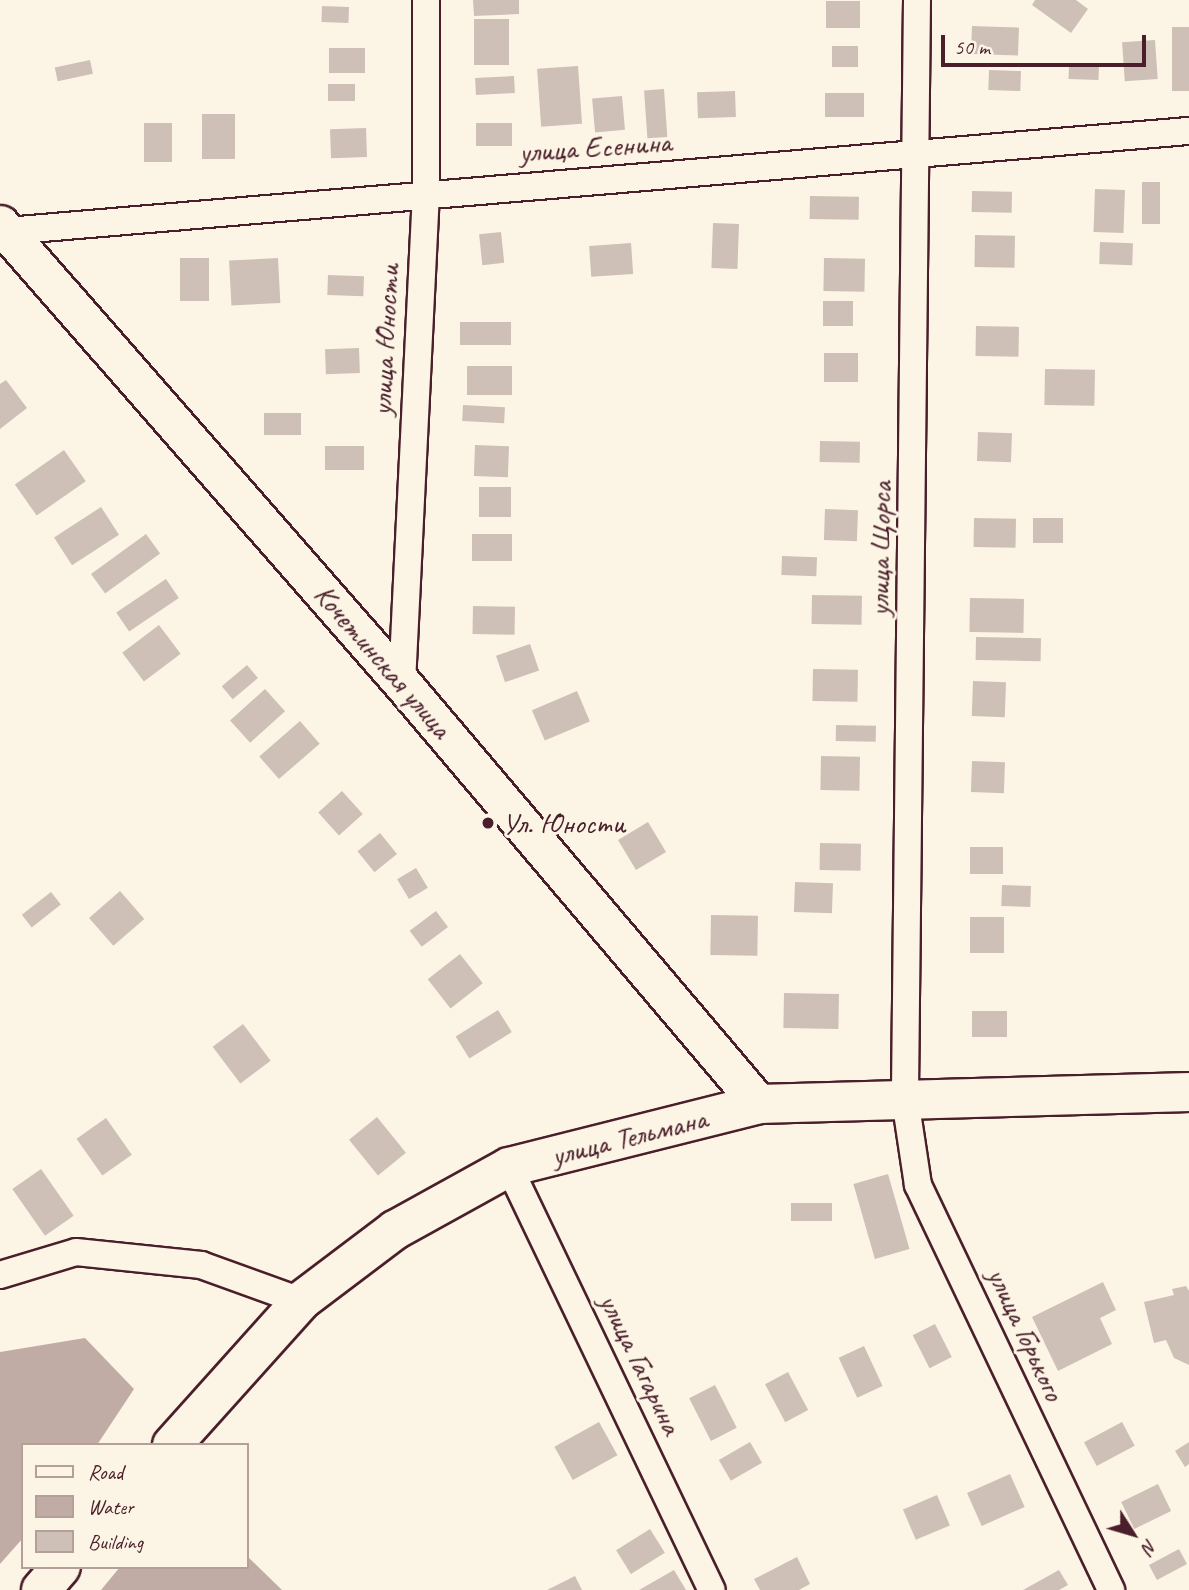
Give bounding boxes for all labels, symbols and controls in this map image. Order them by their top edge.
scale bar [944,21,1149,65]
text: 50 m [954,34,990,60]
street label: улица Есенина [518,124,672,170]
street label: улица Юности [363,264,407,416]
street label: улица Щорса [861,481,899,617]
street label: Кочетинская улица [306,576,460,746]
place label: Ул. Юности [502,805,625,841]
marker: Ул. Юности [480,815,496,831]
street label: улица Тельмана [549,1101,709,1173]
street label: улица Горького [980,1262,1072,1406]
street label: улица Гагарина [591,1287,691,1441]
legend [21,1443,248,1569]
text: Road [88,1459,123,1485]
text: Water [88,1494,134,1520]
north arrow [1098,1499,1168,1569]
text: Building [88,1529,143,1555]
text: N [1137,1535,1163,1559]

